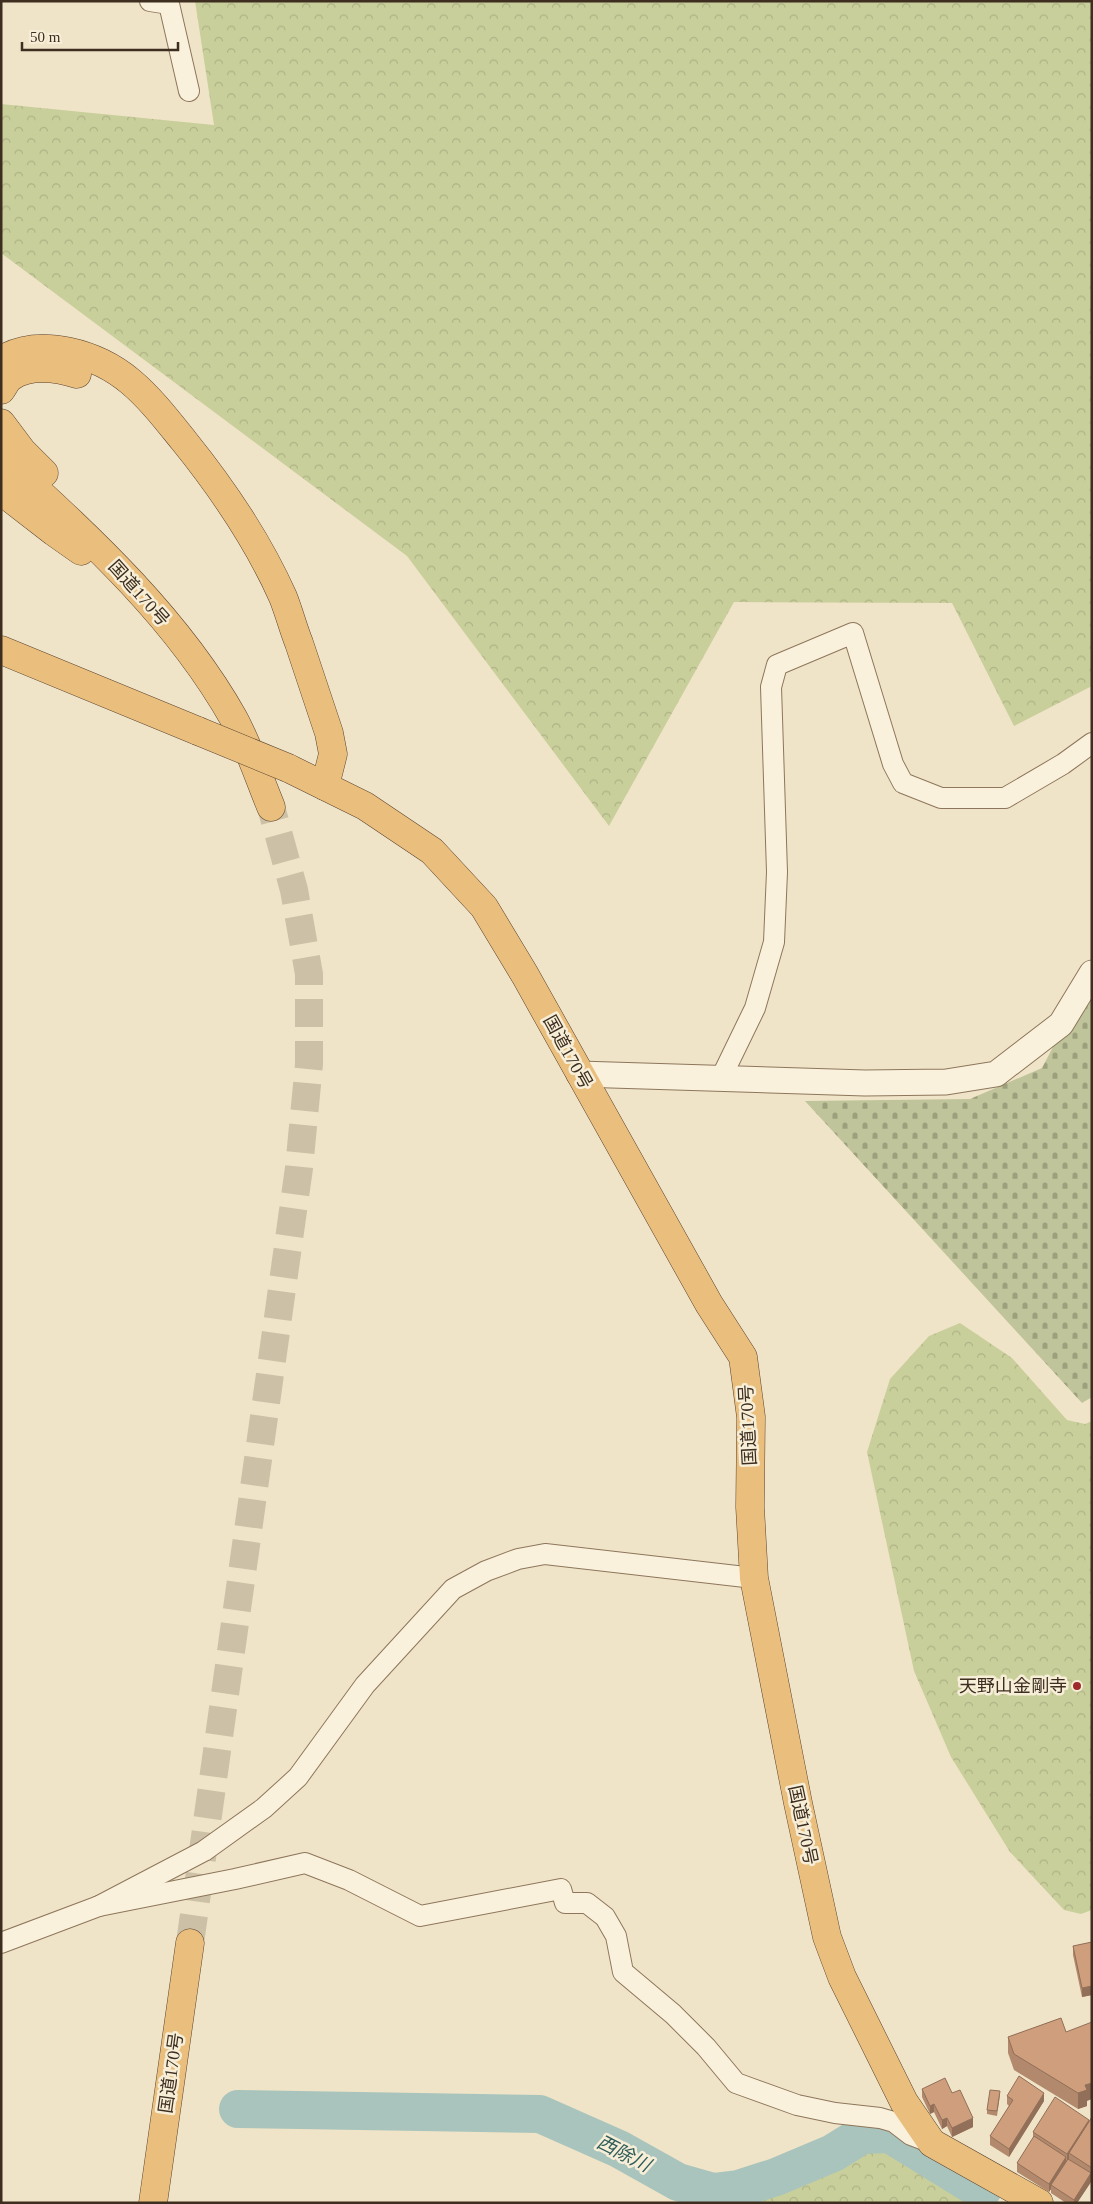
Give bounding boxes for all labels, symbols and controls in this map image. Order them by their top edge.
scale bar [22,20,179,52]
text: 50 m [30,29,61,45]
street label: 国道170号 [104,556,174,630]
street label: 国道170号 [540,1012,596,1092]
street label: 国道170号 [736,1384,760,1466]
place label: 天野山金剛寺 [959,1676,1067,1696]
marker: 天野山金剛寺 [1071,1680,1083,1692]
street label: 国道170号 [785,1783,821,1867]
street label: 国道170号 [155,2032,187,2114]
water label: 西除川 [594,2131,656,2177]

